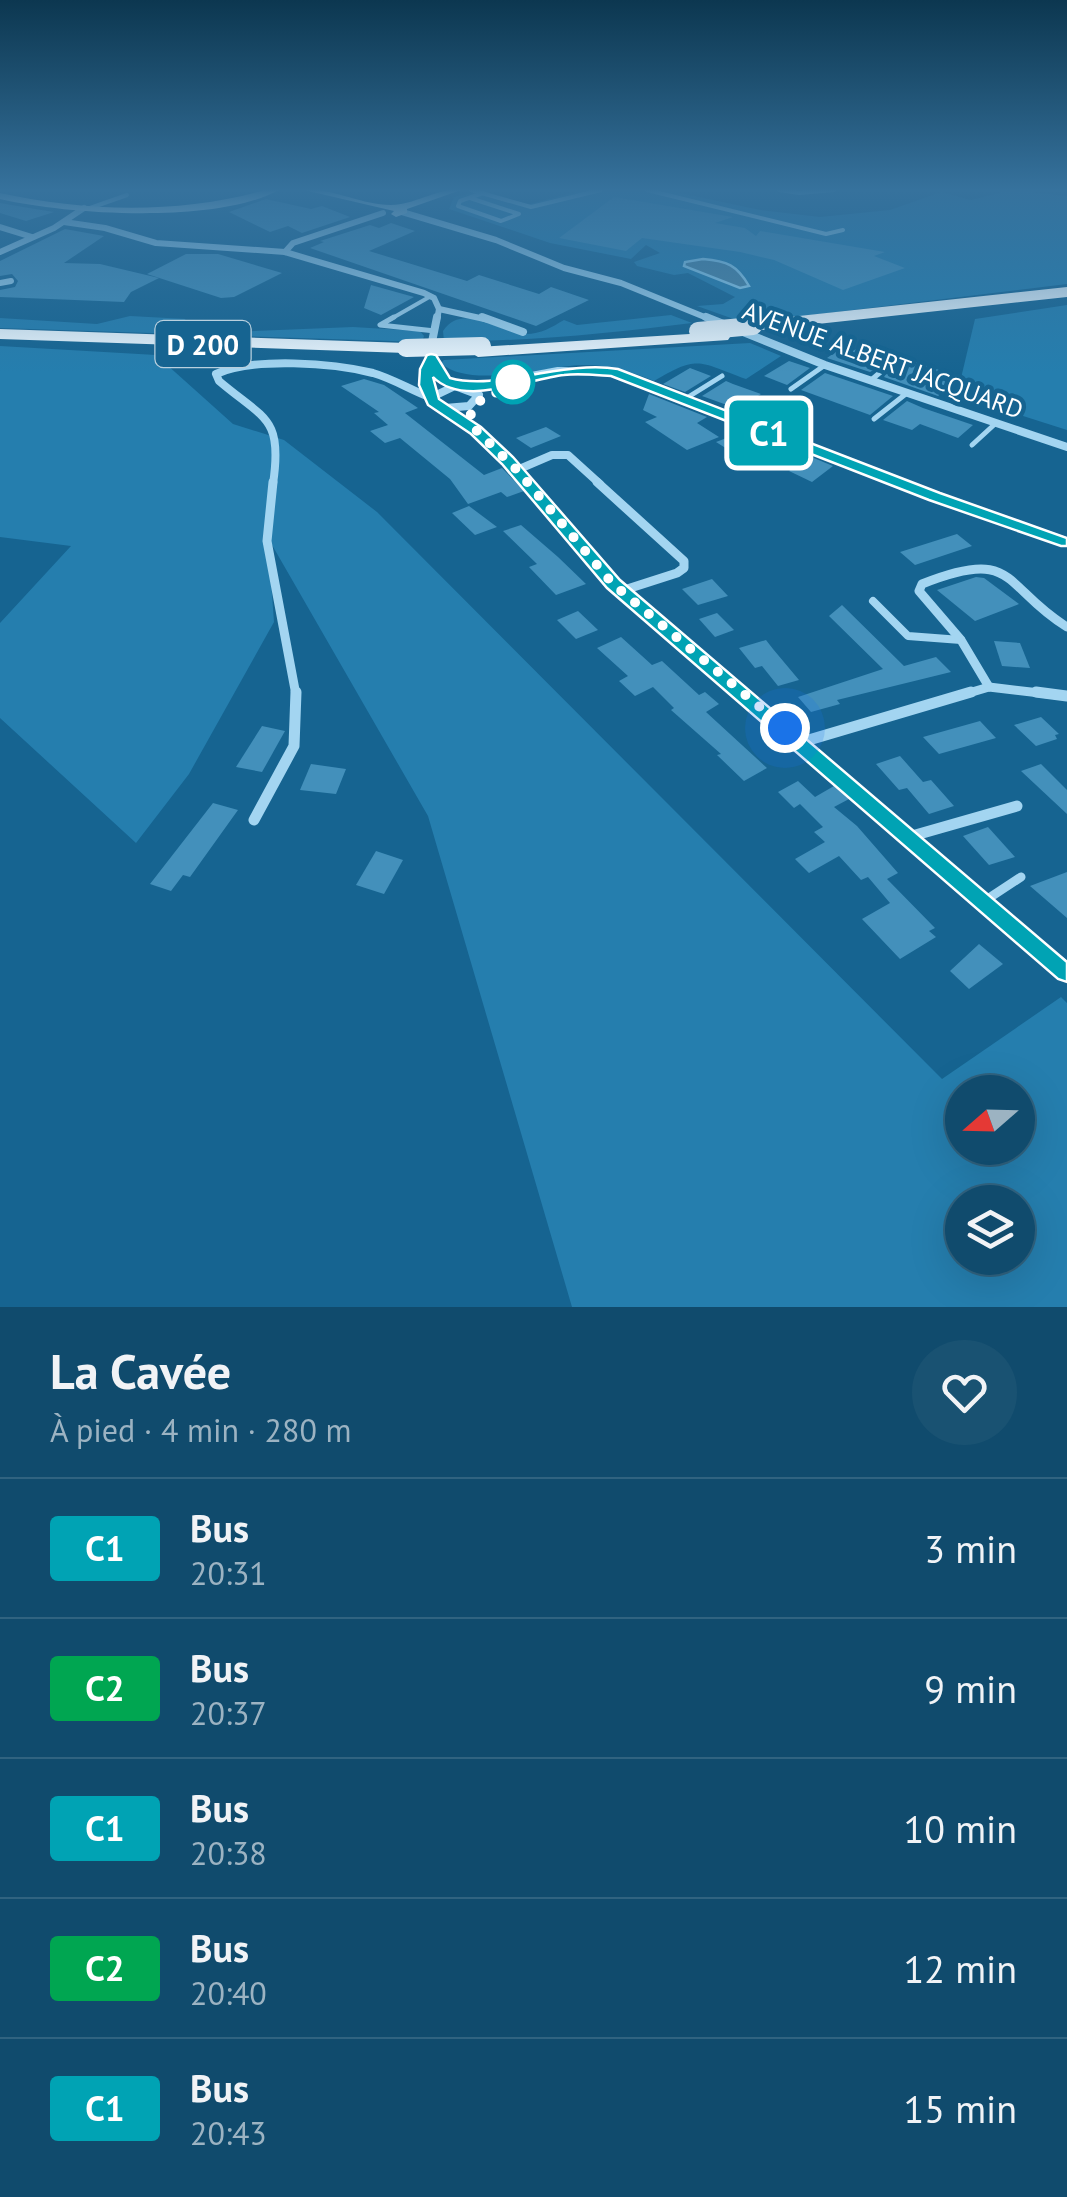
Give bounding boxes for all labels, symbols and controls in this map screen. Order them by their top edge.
street label: AVENUE ALBERT JACQUARD [738,294,1028,426]
road number: D 200 [156,321,250,367]
unlabelled marker [492,361,534,403]
line badge: C1 [724,400,814,466]
text: C1 [749,410,789,456]
your location [760,703,810,753]
north arrow [945,1075,1035,1165]
map controls [945,1075,1035,1275]
button: layers [945,1185,1035,1275]
text: La Cavée [50,1340,231,1402]
button: heart [912,1340,1017,1445]
text: À pied · 4 min · 280 m [50,1409,351,1451]
text: Bus [190,1503,249,1552]
text: 3 min [924,1524,1017,1573]
text: C1 [85,1525,125,1571]
text: 20:31 [190,1552,267,1594]
text: Bus [190,1643,249,1692]
text: 9 min [924,1664,1017,1713]
text: C2 [85,1665,125,1711]
text: 20:37 [190,1692,267,1734]
text: Bus [190,1783,249,1832]
text: 10 min [904,1804,1017,1853]
text: C1 [85,1805,125,1851]
text: 20:38 [190,1832,267,1874]
text: Bus [190,1923,249,1972]
text: 12 min [904,1944,1017,1993]
text: C2 [85,1945,125,1991]
text: 20:40 [190,1972,267,2014]
text: Bus [190,2063,249,2112]
text: 15 min [904,2084,1017,2133]
text: C1 [85,2085,125,2131]
text: 20:43 [190,2112,267,2154]

